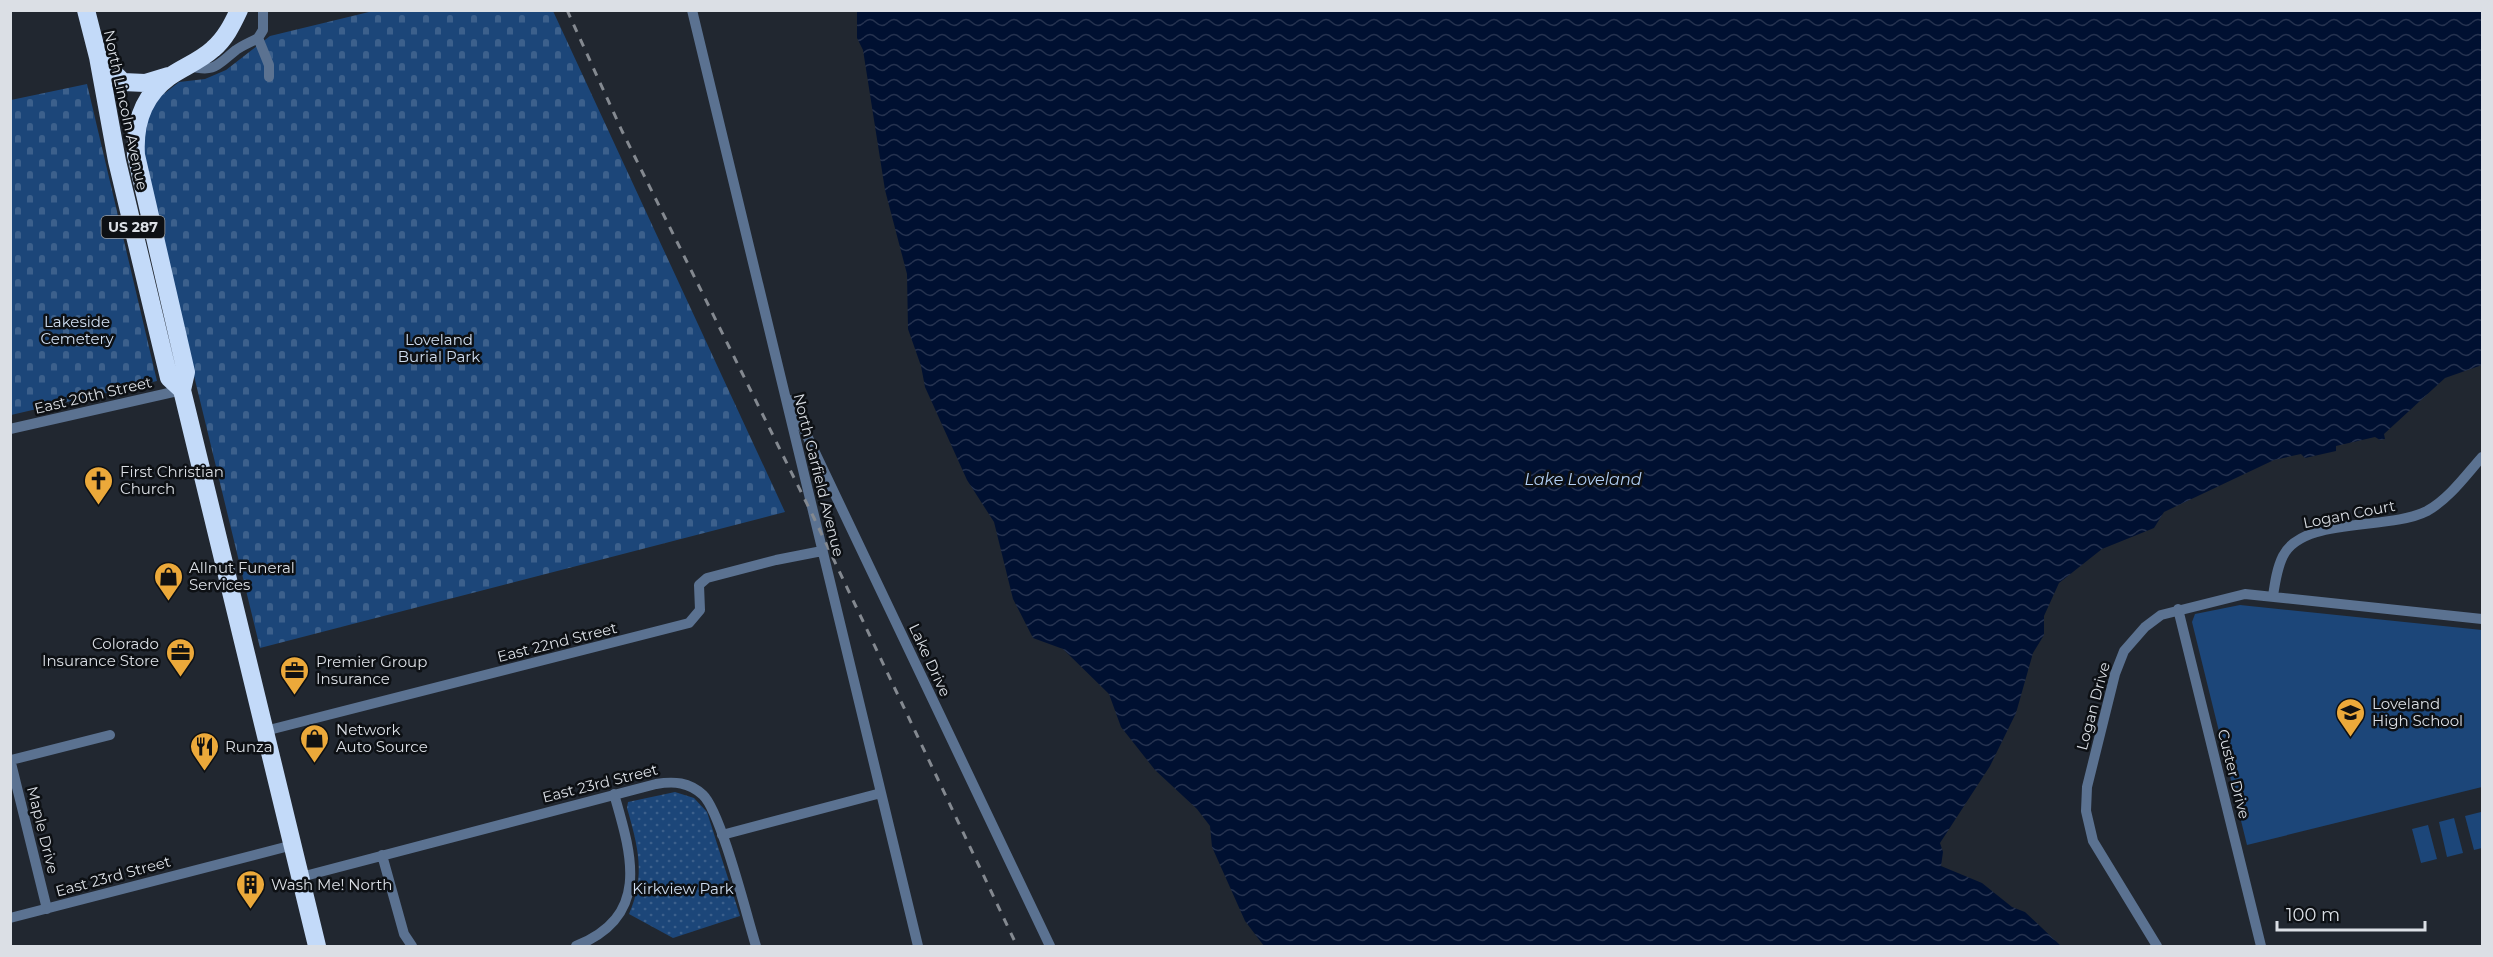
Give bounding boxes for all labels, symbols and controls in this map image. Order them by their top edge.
street label: North Lincoln Avenue [100,28,152,192]
road number: US 287 [102,216,164,238]
park label: Lakeside Cemetery [40,312,114,348]
park label: Loveland Burial Park [398,330,480,366]
street label: East 20th Street [32,372,154,418]
street label: North Garfield Avenue [790,391,848,559]
place label: First Christian Church [120,462,224,498]
church icon: First Christian Church [83,464,115,506]
water label: Lake Loveland [1524,470,1642,489]
street label: Logan Court [2301,496,2397,532]
place label: Allnut Funeral Services [189,558,295,594]
shop icon: Allnut Funeral Services [152,560,184,602]
street label: East 22nd Street [495,618,619,666]
street label: Lake Drive [905,620,955,700]
place label: Colorado Insurance Store [42,634,159,670]
office icon: Colorado Insurance Store [164,636,196,678]
place label: Premier Group Insurance [316,652,427,688]
office icon: Premier Group Insurance [279,654,311,696]
street label: Logan Drive [2072,660,2114,752]
place label: Loveland High School [2372,694,2463,730]
school or university icon: Loveland High School [2335,696,2367,738]
place label: Network Auto Source [336,720,428,756]
shop icon: Network Auto Source [299,722,331,764]
street label: Custer Drive [2214,727,2254,821]
restaurant icon: Runza [188,730,220,772]
place label: Runza [225,737,273,756]
street label: East 23rd Street [540,759,660,807]
street label: Maple Drive [23,784,63,876]
street label: East 23rd Street [53,852,173,900]
building icon: Wash Me! North [234,868,266,910]
place label: Wash Me! North [271,875,392,894]
park label: Kirkview Park [632,879,734,898]
scale bar [2277,894,2426,932]
text: 100 m [2286,904,2340,926]

